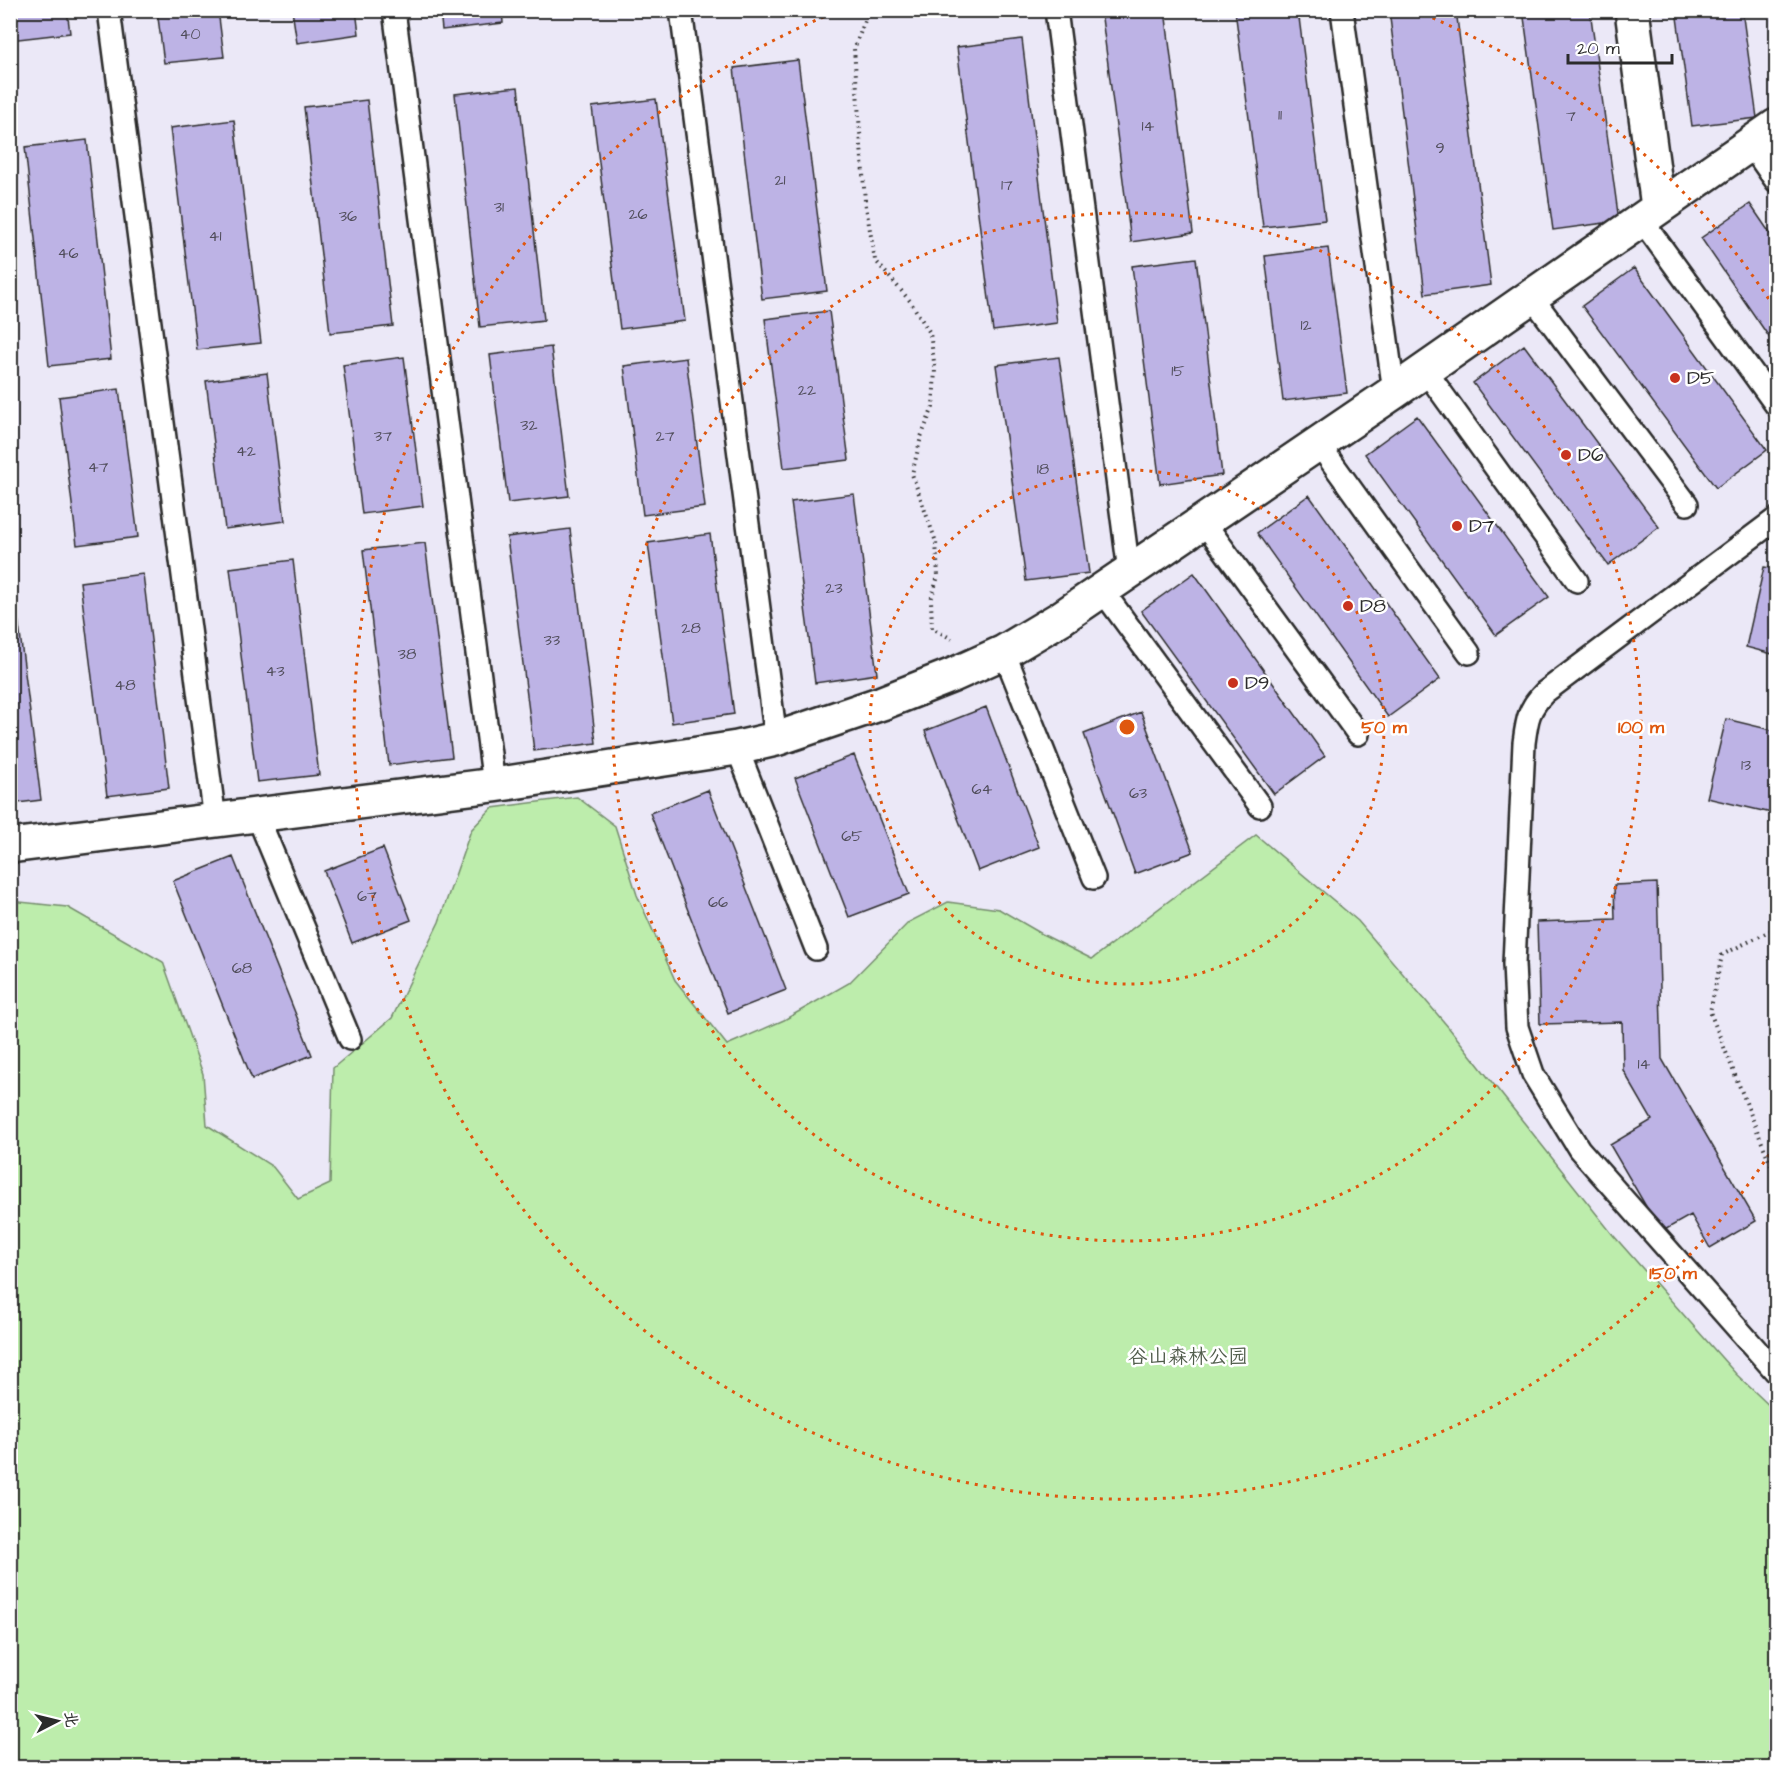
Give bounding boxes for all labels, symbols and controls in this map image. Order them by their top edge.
house number: 40 [180,23,200,45]
scale bar [1568,27,1672,65]
text: 20 m [1577,36,1620,61]
house number: 11 [1278,104,1282,126]
house number: 7 [1566,105,1576,127]
house number: 14 [1142,115,1155,137]
house number: 9 [1435,137,1445,159]
house number: 21 [774,169,786,191]
house number: 17 [1001,174,1013,196]
house number: 31 [494,196,504,218]
house number: 26 [628,203,648,225]
house number: 36 [339,205,357,227]
house number: 41 [209,225,221,247]
house number: 46 [58,242,78,264]
house number: 12 [1300,314,1312,336]
house number: 15 [1171,360,1185,382]
place label: D5 [1687,364,1714,392]
marker: D5 [1668,371,1682,385]
house number: 22 [798,379,816,401]
house number: 32 [520,414,538,436]
house number: 37 [374,425,392,447]
house number: 27 [656,425,675,447]
house number: 42 [236,440,256,462]
place label: D6 [1578,441,1604,469]
marker: D6 [1559,448,1573,462]
house number: 47 [88,456,109,478]
house number: 18 [1037,458,1049,480]
place label: D7 [1469,512,1494,540]
marker: D7 [1450,519,1464,533]
house number: 23 [825,577,843,599]
place label: D8 [1360,592,1386,620]
marker: D8 [1341,599,1355,613]
house number: 28 [681,617,701,639]
house number: 33 [544,629,560,651]
house number: 38 [398,643,416,665]
house number: 43 [265,660,285,682]
place label: D9 [1245,669,1269,697]
house number: 48 [114,674,136,696]
marker: D9 [1226,676,1240,690]
text: 50 m [1361,715,1408,740]
text: 100 m [1618,715,1665,740]
centre of rings [1117,717,1137,737]
house number: 13 [1741,754,1751,776]
house number: 64 [972,778,993,800]
house number: 63 [1129,782,1147,804]
house number: 65 [841,825,863,847]
house number: 67 [357,885,377,907]
house number: 66 [708,891,728,913]
house number: 68 [232,957,252,979]
house number: 14 [1638,1053,1651,1075]
text: 150 m [1649,1261,1698,1286]
park label: 谷山森林公园 [1128,1343,1248,1371]
north arrow [27,1691,87,1751]
text: 北 [59,1710,83,1729]

